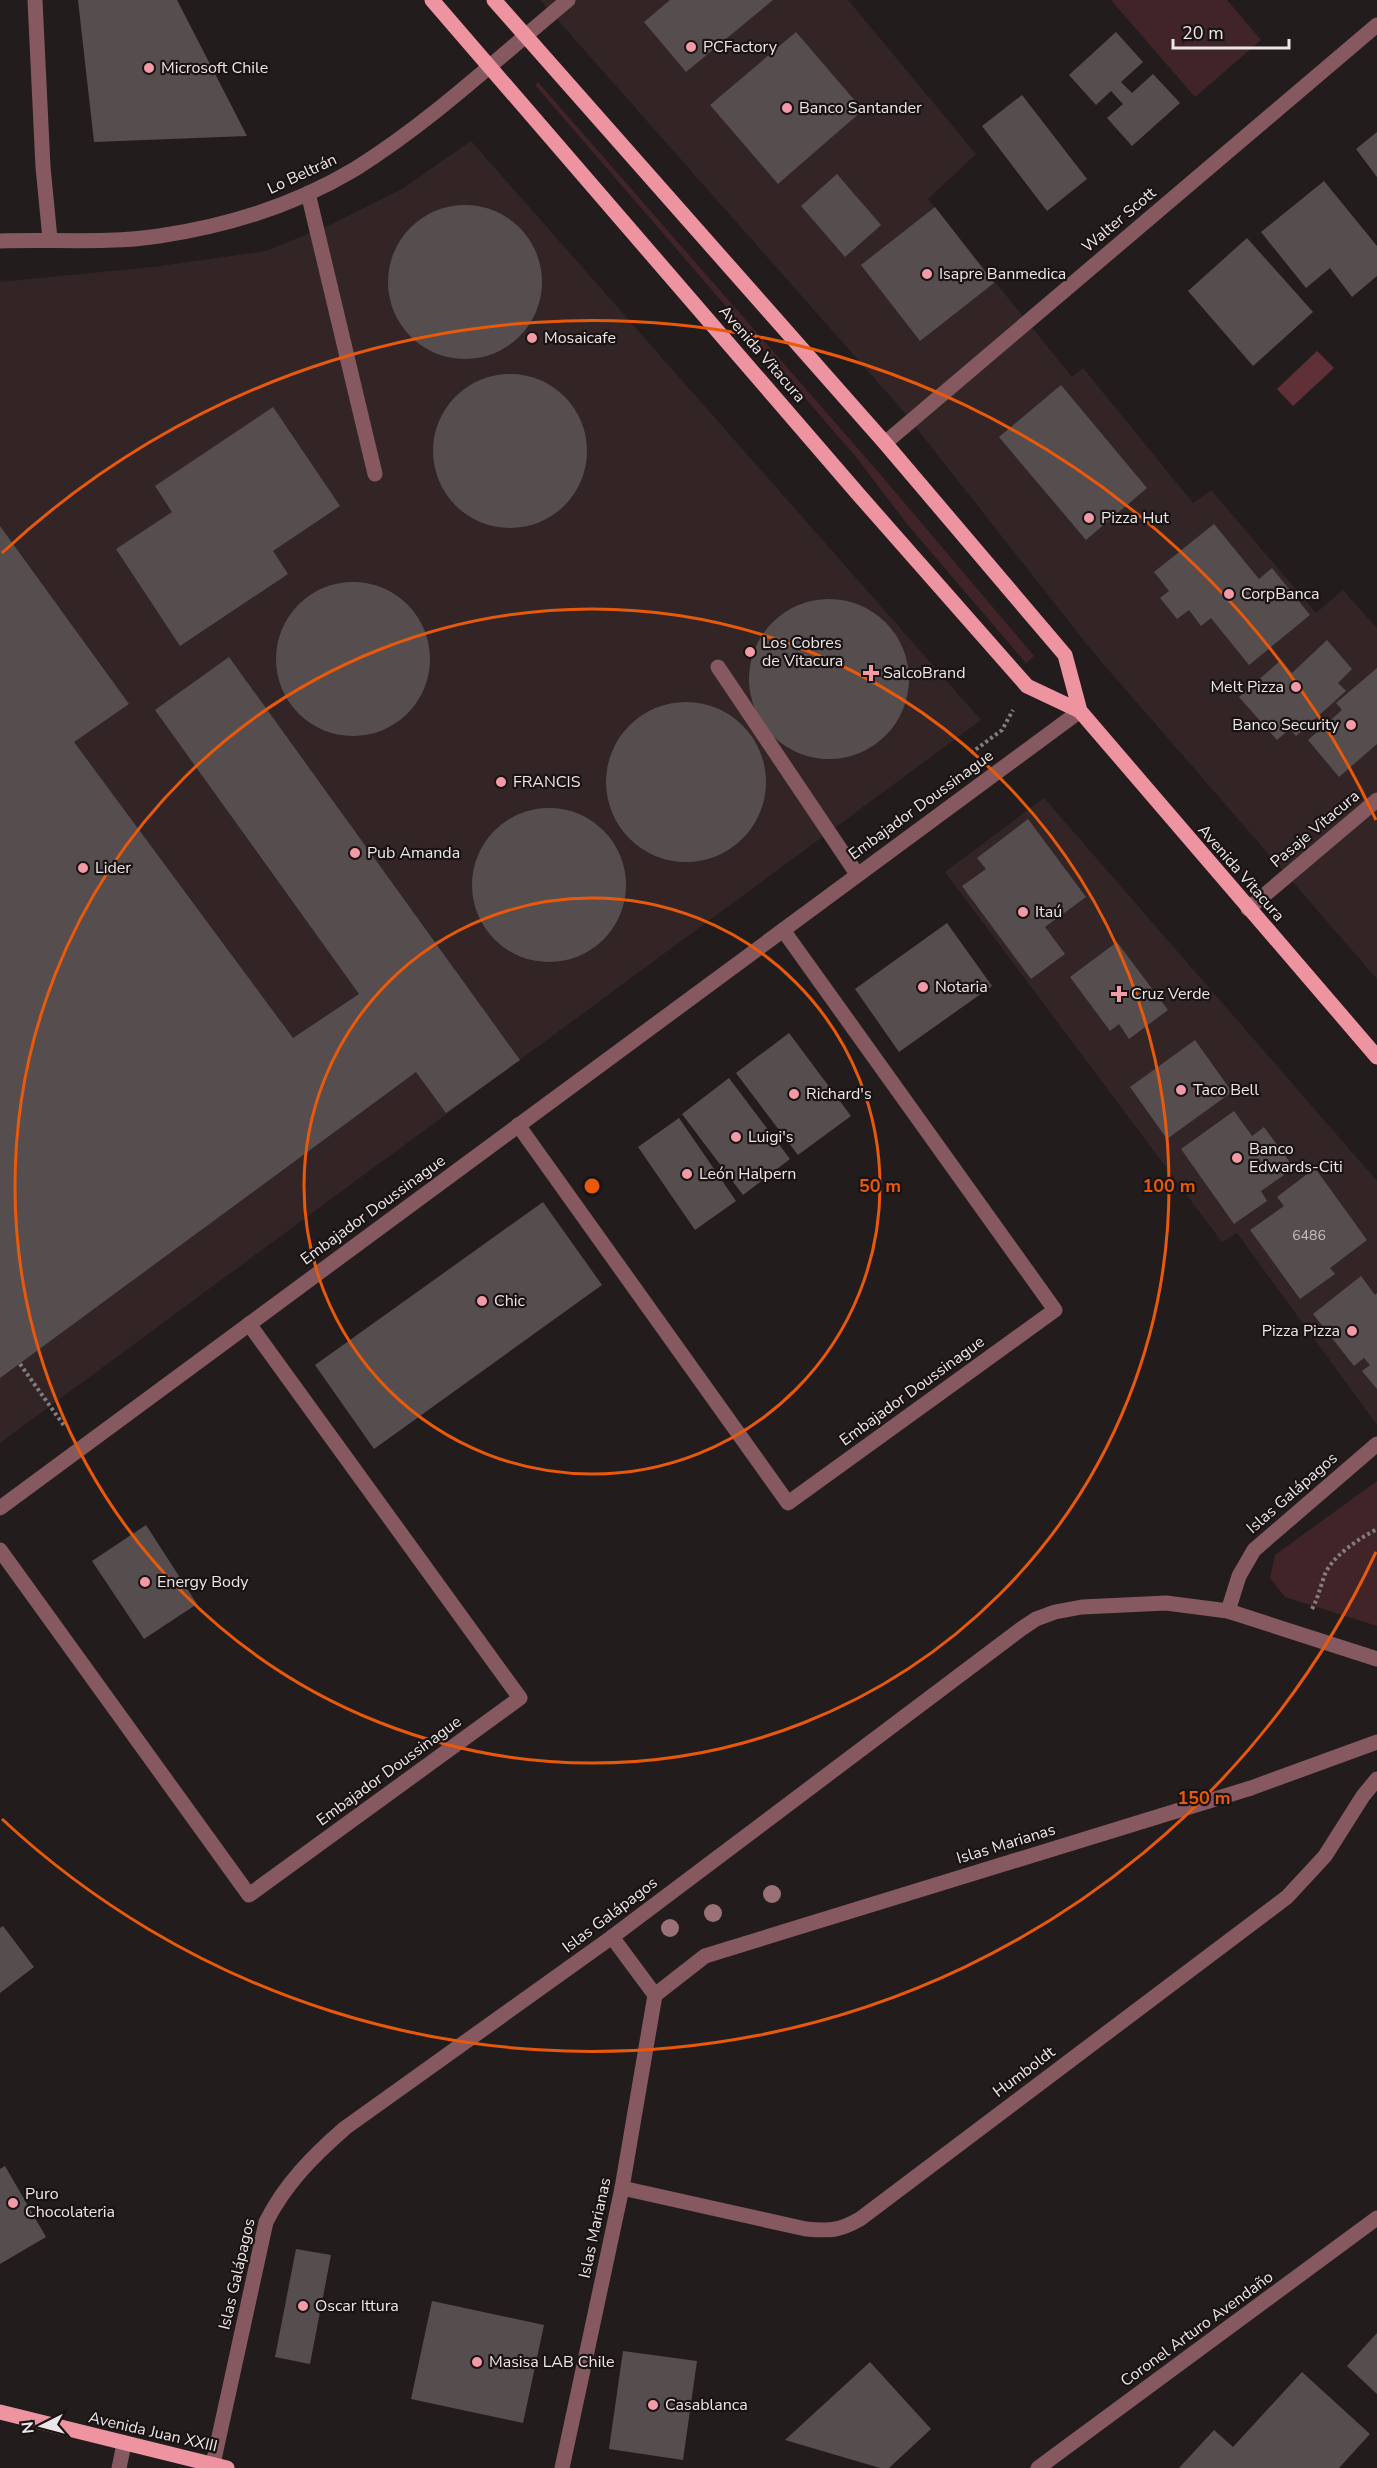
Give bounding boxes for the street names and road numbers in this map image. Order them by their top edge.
street label: Lo Beltrán [264,148,340,200]
street label: Walter Scott [1077,182,1161,258]
street label: Avenida Vitacura [714,301,810,407]
street label: Embajador Doussinague [844,745,998,865]
street label: Pasaje Vitacura [1266,785,1364,873]
street label: Avenida Vitacura [1193,820,1289,926]
street label: Embajador Doussinague [296,1150,450,1270]
street label: Embajador Doussinague [835,1331,989,1451]
street label: Islas Galápagos [1242,1447,1342,1539]
street label: Embajador Doussinague [312,1711,466,1831]
street label: Islas Marianas [954,1819,1058,1869]
street label: Islas Galápagos [558,1872,662,1958]
street label: Humboldt [988,2041,1060,2103]
street label: Islas Marianas [574,2176,616,2280]
street label: Islas Galápagos [213,2216,261,2332]
street label: Coronel Arturo Avendaño [1116,2266,1278,2392]
street label: Avenida Juan XXIII [86,2406,220,2458]

